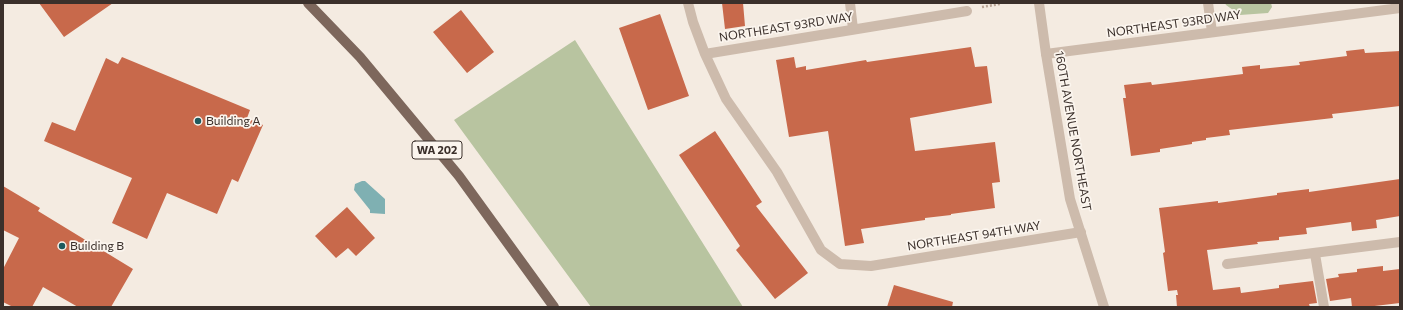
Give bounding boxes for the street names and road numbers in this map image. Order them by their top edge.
street label: NORTHEAST 93RD WAY [1106,7,1242,41]
street label: NORTHEAST 93RD WAY [718,9,854,45]
street label: 160TH AVENUE NORTHEAST [1052,50,1094,212]
road number: WA 202 [412,141,462,159]
street label: NORTHEAST 94TH WAY [906,218,1042,254]

